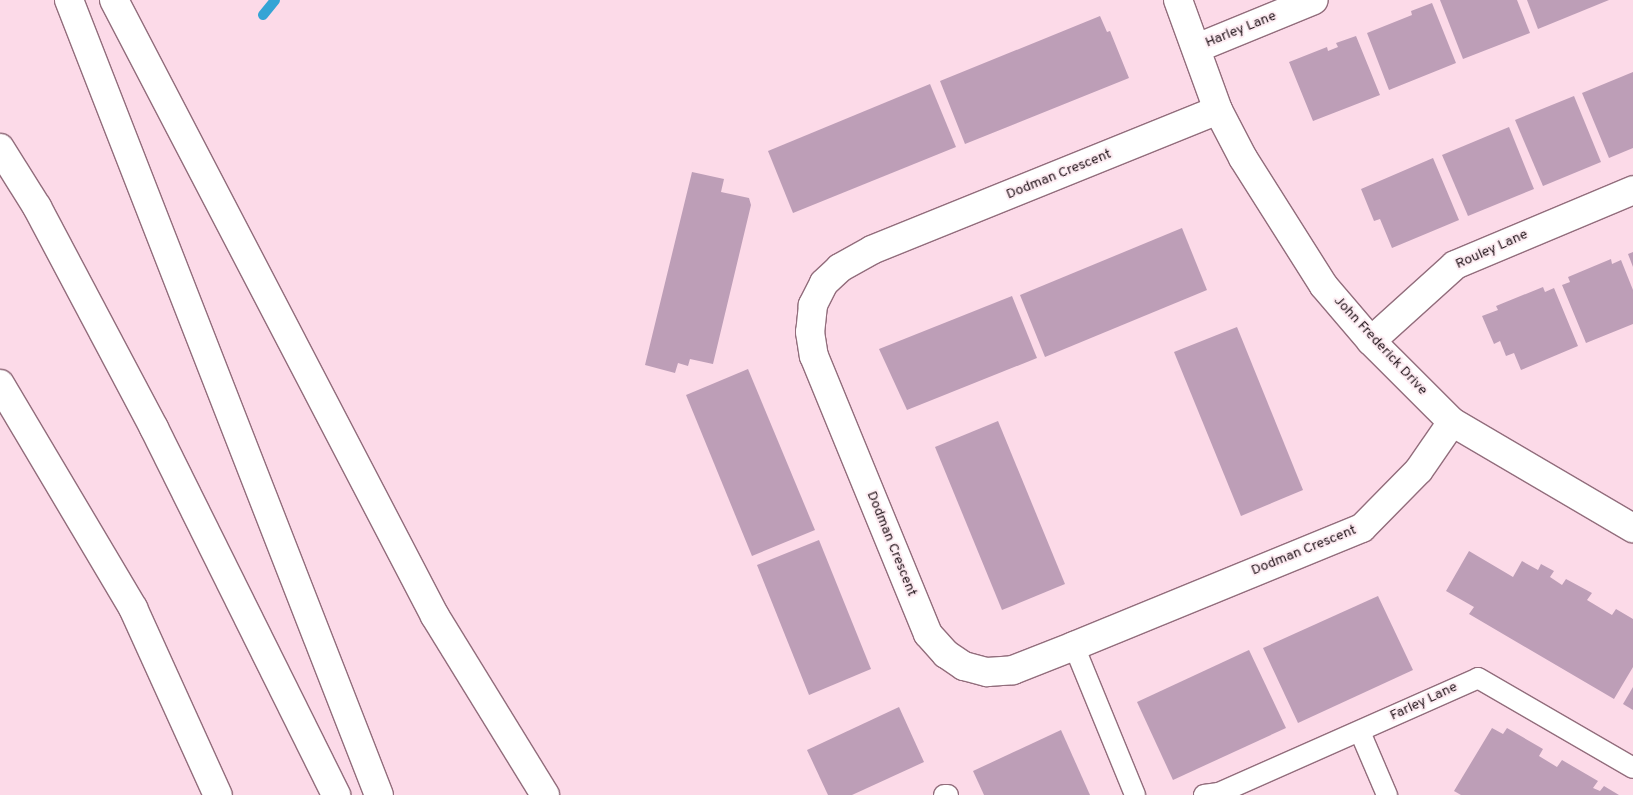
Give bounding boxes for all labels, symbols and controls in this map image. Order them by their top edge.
street label: Harley Lane [1203,8,1279,52]
street label: Dodman Crescent [1004,146,1114,204]
street label: Rouley Lane [1453,227,1531,273]
street label: John Frederick Drive [1330,293,1430,399]
street label: Dodman Crescent [862,489,920,599]
street label: Dodman Crescent [1249,522,1359,580]
street label: Farley Lane [1388,679,1460,725]

